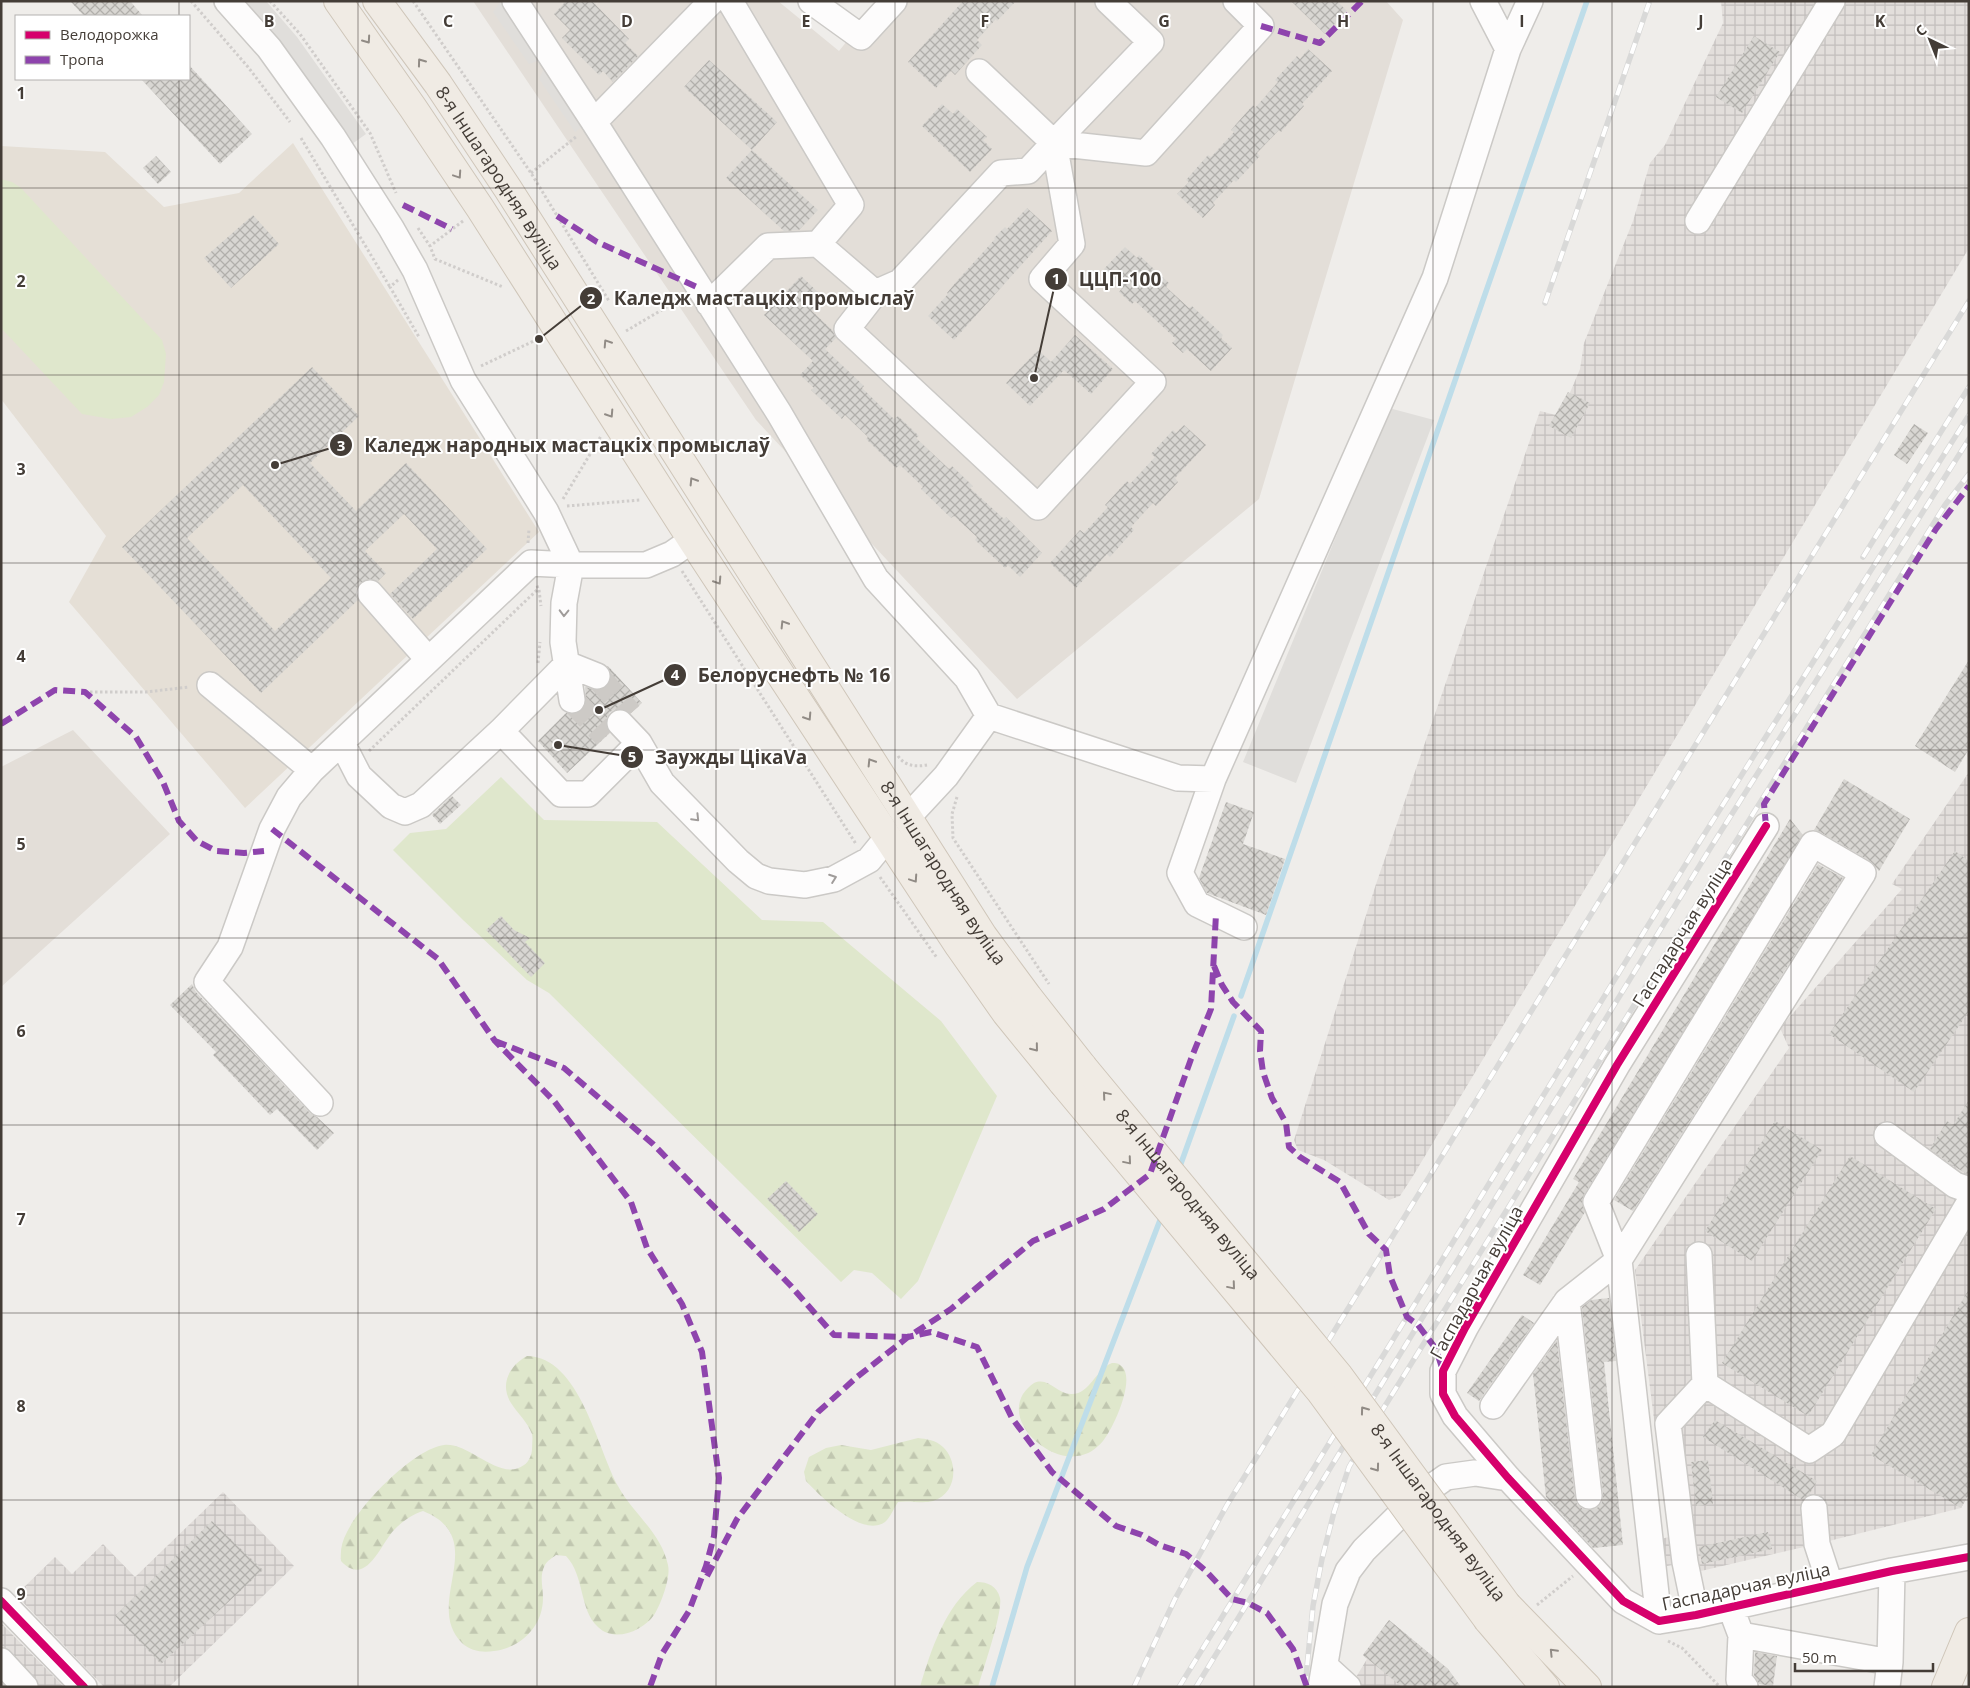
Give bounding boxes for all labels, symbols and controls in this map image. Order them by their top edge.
text: B [264,10,274,32]
text: C [443,10,453,32]
text: D [621,10,633,32]
text: E [802,10,811,32]
text: F [981,10,989,32]
text: G [1158,10,1170,32]
text: H [1337,10,1349,32]
text: I [1519,10,1525,32]
text: J [1696,10,1704,32]
text: K [1875,10,1886,32]
legend [15,15,190,80]
north arrow [1905,15,1955,65]
text: С [1911,20,1931,40]
text: Велодорожка [60,24,159,44]
one-way arrow [361,35,370,44]
text: Тропа [60,49,104,69]
one-way arrow [418,58,428,67]
street label: 8-я Іншагародняя вуліца [431,81,568,274]
text: 1 [16,82,26,104]
one-way arrow [452,169,461,179]
callout: ЦЦП-100 [1044,262,1171,296]
text: ЦЦП-100 [1079,266,1161,292]
text: 1 [1052,268,1060,288]
text: 2 [16,270,26,292]
callout: Каледж мастацкіх промыслаў [579,281,924,315]
text: Каледж мастацкіх промыслаў [614,285,914,311]
text: 2 [587,288,596,308]
one-way arrow [604,340,613,349]
one-way arrow [604,408,614,417]
callout: Каледж народных мастацкіх промыслаў [329,428,779,462]
text: Каледж народных мастацкіх промыслаў [364,432,770,458]
text: 3 [337,435,345,455]
text: 3 [16,458,26,480]
one-way arrow [690,477,700,486]
one-way arrow [712,576,722,585]
one-way arrow [559,610,569,618]
one-way arrow [781,621,791,630]
text: 4 [16,645,26,667]
callout: Белоруснефть № 16 [663,658,900,692]
text: Белоруснефть № 16 [698,662,890,688]
text: 4 [671,664,680,684]
one-way arrow [801,712,811,721]
callout: Заужды ЦікаVа [620,740,817,774]
text: Заужды ЦікаVа [655,744,807,770]
text: 5 [628,746,636,766]
one-way arrow [868,758,878,767]
street label: 8-я Іншагародняя вуліца [875,776,1012,970]
one-way arrow [690,812,699,821]
text: 5 [16,833,26,855]
street label: Гаспадарчая вуліца [1626,853,1738,1011]
one-way arrow [908,873,917,883]
one-way arrow [828,874,837,884]
text: 6 [16,1020,26,1042]
one-way arrow [1029,1042,1037,1051]
one-way arrow [1104,1092,1112,1101]
street label: 8-я Іншагародняя вуліца [1111,1104,1266,1284]
one-way arrow [1122,1155,1131,1164]
street label: Гаспадарчая вуліца [1424,1201,1528,1363]
text: 7 [16,1208,26,1230]
one-way arrow [1227,1280,1236,1289]
text: 8 [16,1395,26,1417]
one-way arrow [1361,1406,1370,1416]
street label: 8-я Іншагародняя вуліца [1366,1418,1512,1606]
one-way arrow [1370,1462,1379,1472]
street label: Гаспадарчая вуліца [1660,1556,1832,1616]
text: 9 [16,1583,26,1605]
scale bar [1795,1640,1932,1672]
text: 50 m [1802,1647,1837,1667]
one-way arrow [1550,1649,1559,1658]

